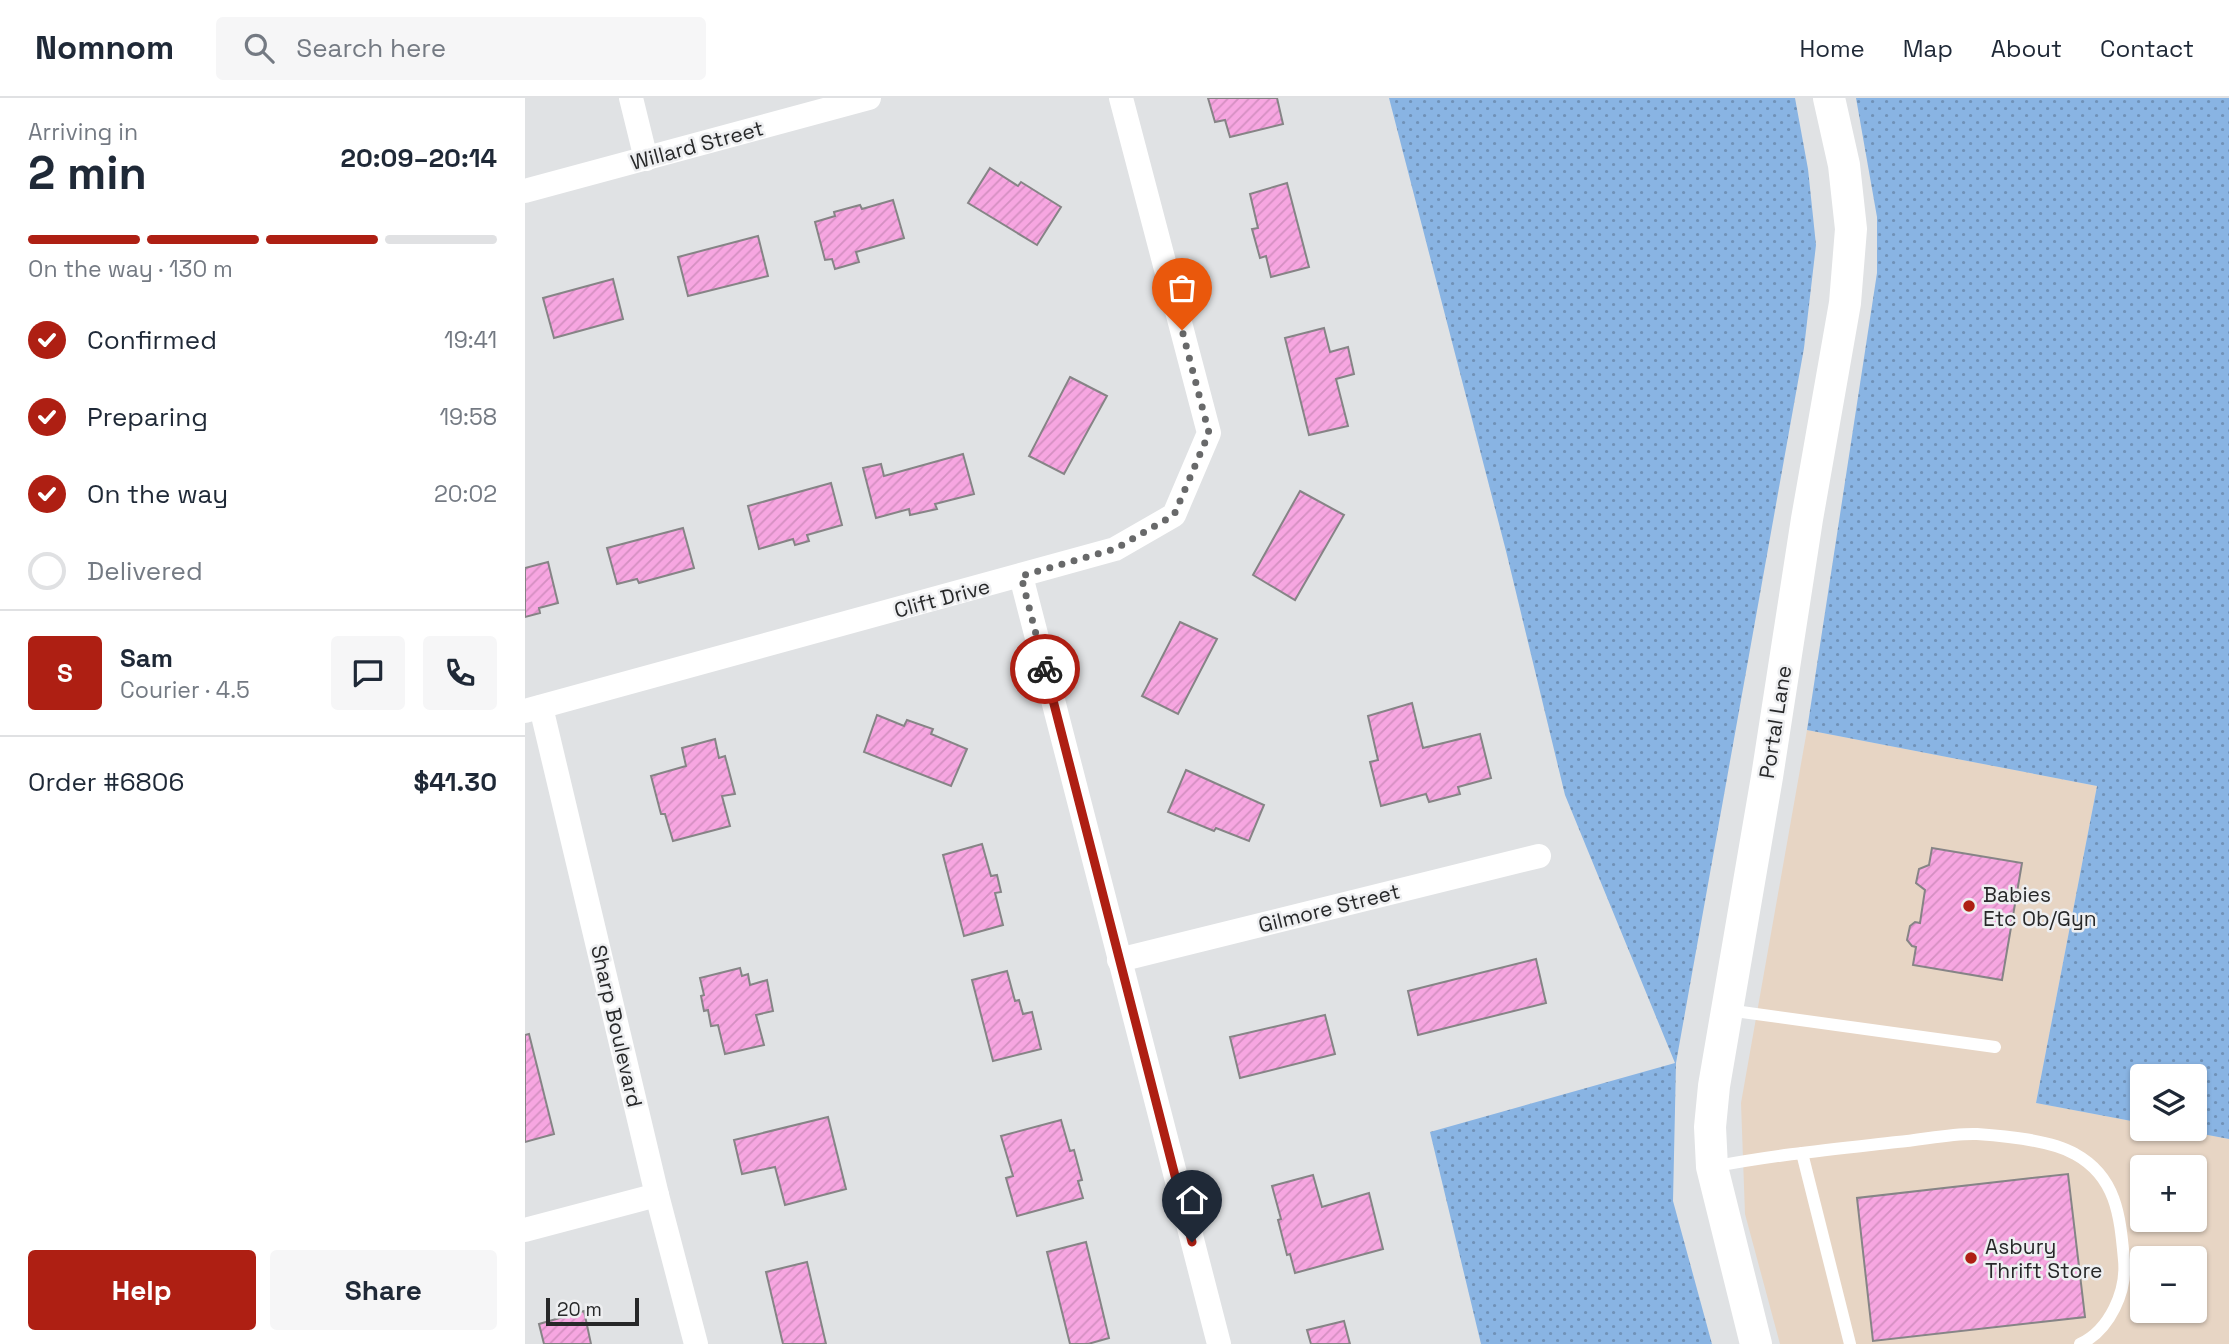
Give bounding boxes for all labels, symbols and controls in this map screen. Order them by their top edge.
search box [216,17,706,80]
text: Nomnom [35,27,174,69]
icon: search [240,29,278,67]
text: Search here [296,31,446,65]
text: Home [1799,33,1865,64]
text: Map [1903,33,1953,64]
text: About [1991,33,2062,64]
text: Contact [2100,33,2194,64]
street label: Willard Street [628,114,766,176]
text: Arriving in [28,117,138,147]
text: 20:09–20:14 [341,141,497,175]
text: 2 min [28,144,147,202]
text: On the way · 130 m [28,254,233,284]
pin [1152,258,1212,330]
icon: bag [1163,269,1201,307]
icon: check [28,321,66,359]
text: Confirmed [87,323,217,357]
text: 19:41 [444,325,497,355]
icon: check [28,398,66,436]
text: Preparing [87,400,208,434]
text: 19:58 [439,402,497,432]
icon: check [28,475,66,513]
text: On the way [87,477,228,511]
text: 20:02 [434,479,497,509]
text: Delivered [87,554,203,588]
street label: Clift Drive [891,572,993,624]
courier [1010,634,1080,704]
button: chat [331,636,405,710]
button: phone [423,636,497,710]
text: Sam [120,641,173,675]
icon: bike [1026,650,1064,688]
text: S [57,656,73,690]
street label: Portal Lane [1753,663,1797,781]
text: Courier · 4.5 [120,675,250,705]
text: Order #6806 [28,765,184,799]
text: $41.30 [414,765,497,799]
street label: Gilmore Street [1256,877,1402,939]
place label: Babies Etc Ob/Gyn [1983,881,2097,932]
marker: Babies Etc Ob/Gyn [1961,898,1977,914]
street label: Sharp Boulevard [585,942,649,1110]
map controls [2130,1064,2207,1323]
button: layers [2130,1064,2207,1141]
button: + [2130,1155,2207,1232]
pin [1162,1170,1222,1242]
icon: home [1173,1181,1211,1219]
place label: Asbury Thrift Store [1985,1233,2102,1284]
button: − [2130,1246,2207,1323]
button: Help [28,1250,256,1330]
button: Share [270,1250,497,1330]
marker: Asbury Thrift Store [1963,1250,1979,1266]
scale bar [546,1295,639,1327]
text: 20 m [557,1297,602,1322]

